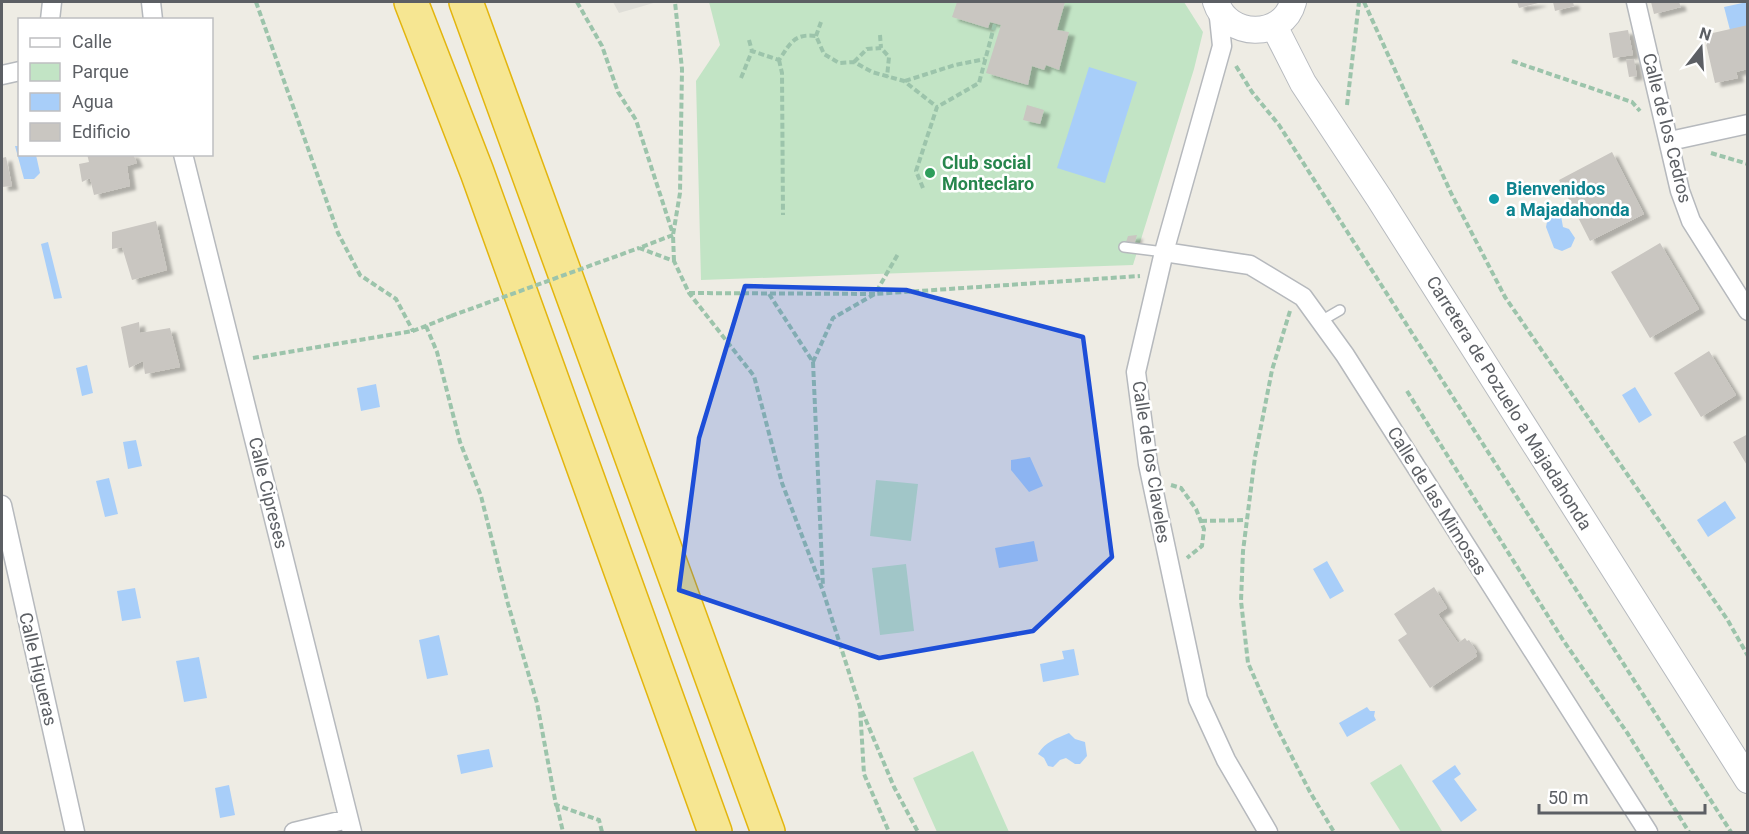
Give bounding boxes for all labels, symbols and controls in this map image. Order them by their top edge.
legend [18,18,213,156]
north arrow [1671,18,1731,78]
text: N [1697,23,1713,45]
text: Calle [72,31,112,52]
street label: Calle de los Cedros [1639,51,1696,205]
text: Parque [72,61,129,82]
text: Agua [72,91,114,112]
text: Edificio [72,121,131,142]
place label: Club social Monteclaro [942,152,1034,194]
marker: Club social Monteclaro [923,166,937,180]
place label: Bienvenidos a Majadahonda [1506,178,1630,220]
marker: Bienvenidos a Majadahonda [1487,192,1501,206]
street label: Carretera de Pozuelo a Majadahonda [1422,272,1597,534]
street label: Calle de los Claveles [1128,379,1175,545]
street label: Calle de las Mimosas [1383,423,1492,579]
street label: Calle Cipreses [244,435,292,551]
street label: Calle Higueras [15,610,62,728]
scale bar [1539,777,1706,815]
text: 50 m [1548,787,1588,808]

